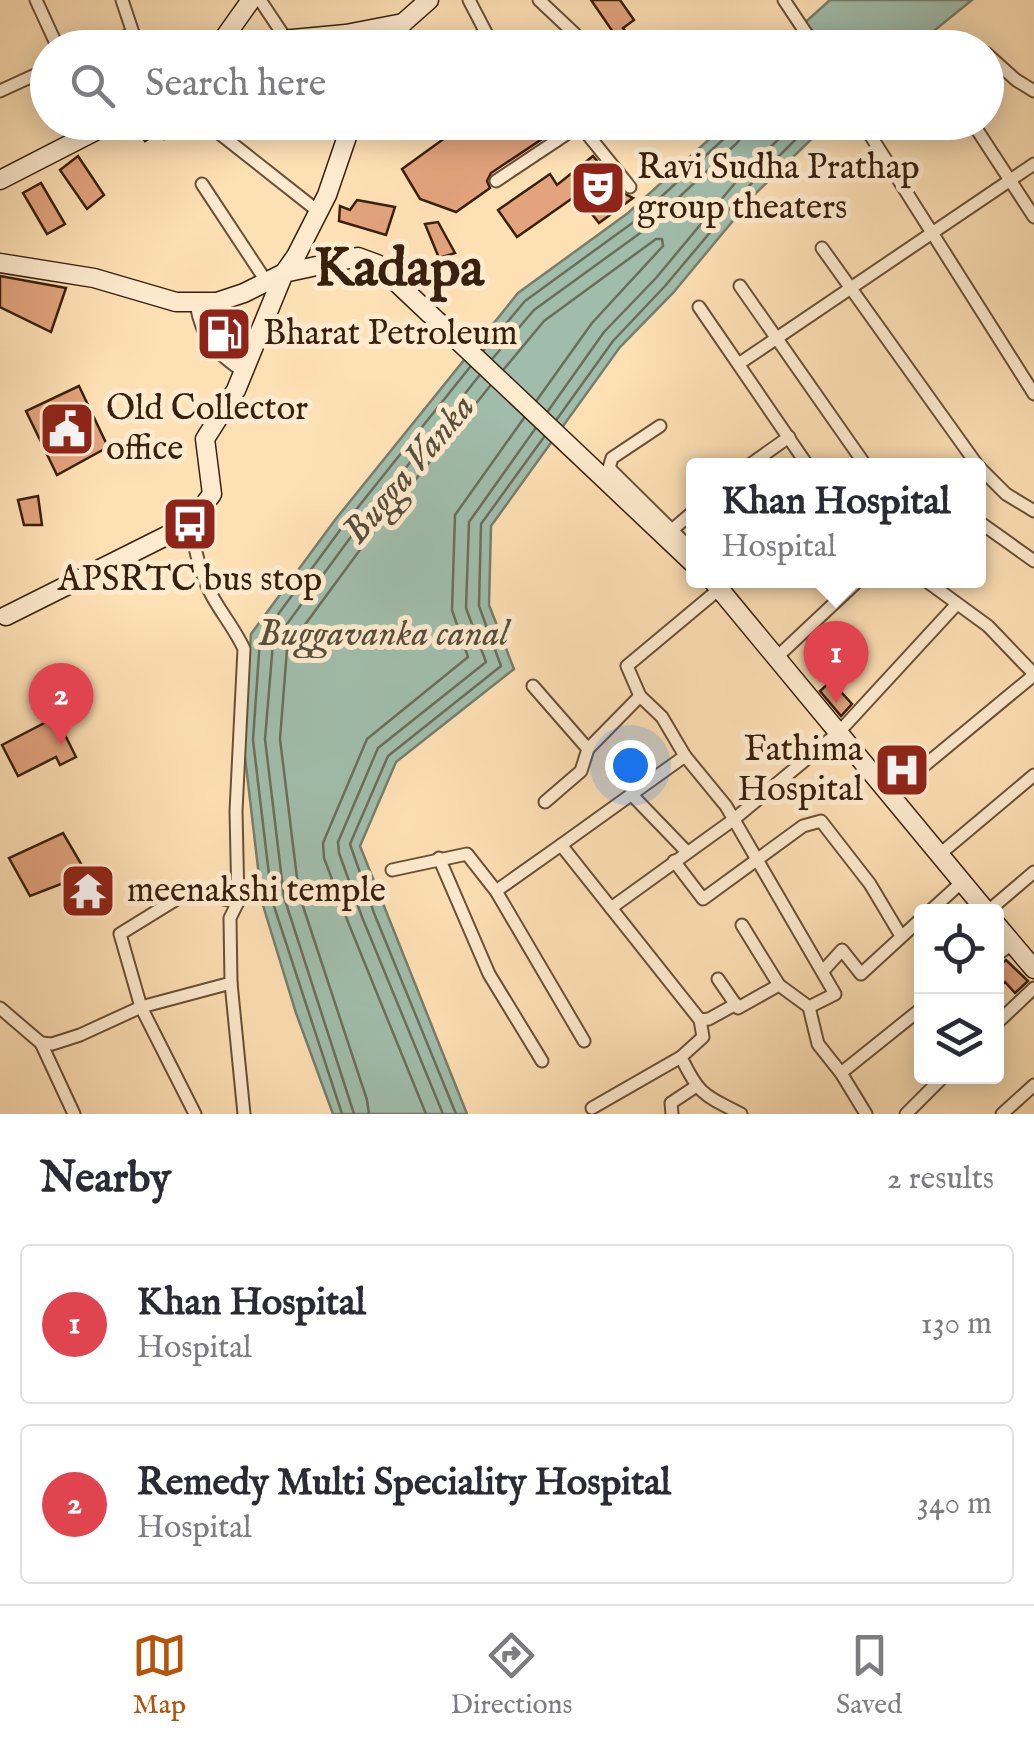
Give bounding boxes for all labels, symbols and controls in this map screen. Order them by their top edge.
search box [30,30,1004,140]
icon: search [65,58,120,113]
text: Search here [145,61,326,109]
place label: Ravi Sudha Prathap group theaters [637,146,920,231]
theatre icon: Ravi Sudha Prathap group theaters [568,158,628,218]
district label: Kadapa [314,235,485,305]
fuel station icon: Bharat Petroleum [194,304,254,364]
place label: Bharat Petroleum [263,312,518,357]
water label: Bugga Vanka [333,385,487,555]
place label: Old Collector office [106,387,308,472]
public building icon: Old Collector office [37,399,97,459]
popup [686,458,986,588]
text: Khan Hospital [722,479,950,527]
bus stop icon: APSRTC bus stop [160,494,220,554]
text: Hospital [722,527,836,568]
place label: APSRTC bus stop [57,558,322,603]
water label: Buggavanka canal [257,611,512,659]
pin: 1 [804,620,868,703]
pin: 2 [28,662,94,745]
place label: Fathima Hospital [738,728,864,813]
your location [605,740,656,791]
hospital icon: Fathima Hospital [872,740,932,800]
temple icon: meenakshi temple [58,861,118,921]
place label: meenakshi temple [127,869,386,914]
map controls [914,904,1004,1084]
button: locate [914,904,1004,994]
button: layers [914,994,1004,1084]
text: Nearby [40,1153,171,1206]
text: 2 results [887,1159,994,1200]
text: Khan Hospital [137,1280,366,1328]
text: 1 [69,1304,80,1345]
text: 130 m [921,1304,992,1345]
text: Hospital [137,1328,252,1369]
text: Remedy Multi Speciality Hospital [137,1460,671,1508]
text: 2 [67,1484,82,1525]
text: 340 m [917,1484,992,1525]
text: Hospital [137,1508,252,1549]
tab: Map [132,1628,187,1723]
tab: Directions [450,1628,572,1723]
tab: Saved [836,1628,902,1723]

